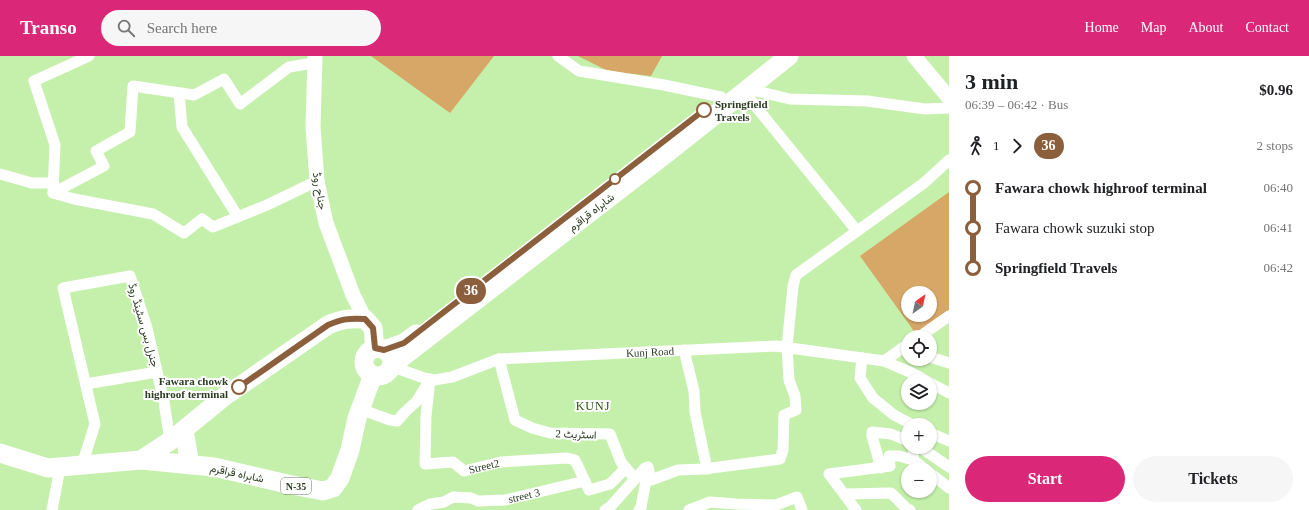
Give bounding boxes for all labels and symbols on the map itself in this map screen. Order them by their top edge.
place label: Springfield Travels [715,98,768,123]
marker: Springfield Travels [696,102,712,118]
street label: جناح روڈ [309,171,329,211]
unlabelled marker [609,173,621,185]
street label: شاہراہ قراقرم [566,190,618,235]
line badge: 36 [453,278,489,304]
street label: جنرل بس سٹینڈ روڈ [125,282,162,369]
north arrow [901,286,937,322]
street label: Kunj Road [626,345,675,359]
place label: Fawara chowk highroof terminal [145,375,229,400]
marker: Fawara chowk highroof terminal [231,379,247,395]
district label: KUNJ [576,399,610,413]
street label: اسٹریٹ 2 [555,427,597,442]
street label: Street2 [467,457,501,476]
street label: شاہراہ قراقرم [209,461,265,487]
road number: N-35 [281,478,311,494]
street label: street 3 [507,486,541,505]

